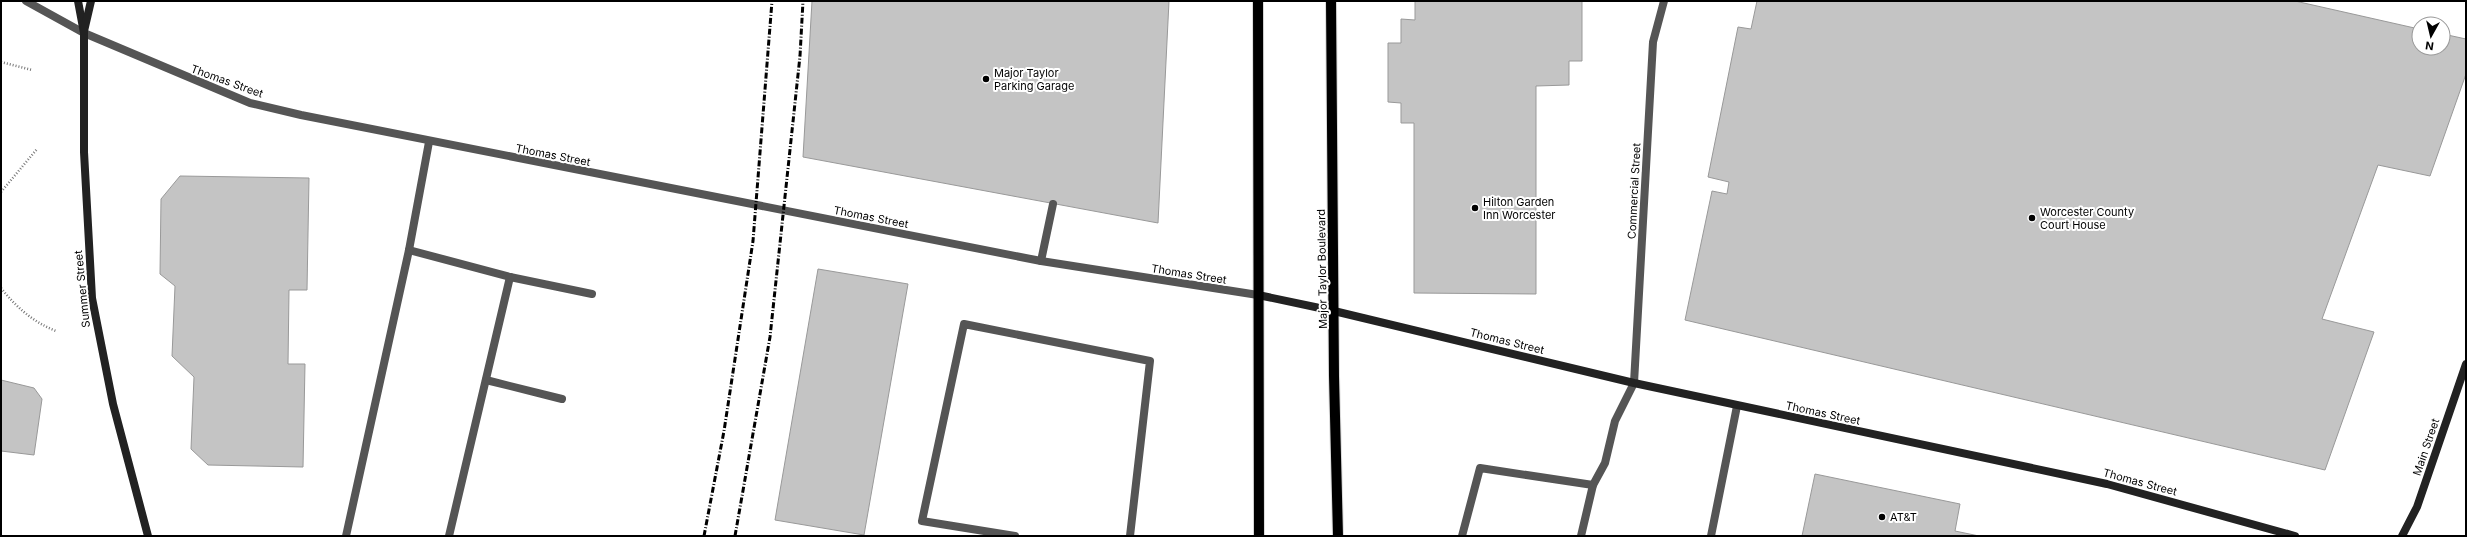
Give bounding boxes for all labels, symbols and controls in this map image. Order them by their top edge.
north arrow [2411,16,2451,56]
text: N [2424,38,2435,53]
street label: Thomas Street [189,61,265,101]
place label: Major Taylor Parking Garage [994,66,1074,93]
marker: Major Taylor Parking Garage [981,74,991,84]
street label: Thomas Street [514,141,592,169]
street label: Commercial Street [1624,142,1644,239]
place label: Hilton Garden Inn Worcester [1483,195,1555,222]
street label: Thomas Street [832,203,910,231]
marker: Hilton Garden Inn Worcester [1470,203,1480,213]
place label: Worcester County Court House [2040,205,2134,232]
street label: Major Taylor Boulevard [1314,209,1330,329]
marker: Worcester County Court House [2027,213,2037,223]
street label: Summer Street [71,249,93,328]
street label: Thomas Street [1150,261,1228,287]
street label: Thomas Street [1468,325,1546,357]
street label: Thomas Street [1784,398,1862,428]
street label: Main Street [2410,416,2442,477]
street label: Thomas Street [2102,465,2179,499]
place label: AT&T [1890,510,1917,524]
marker: AT&T [1877,512,1887,522]

